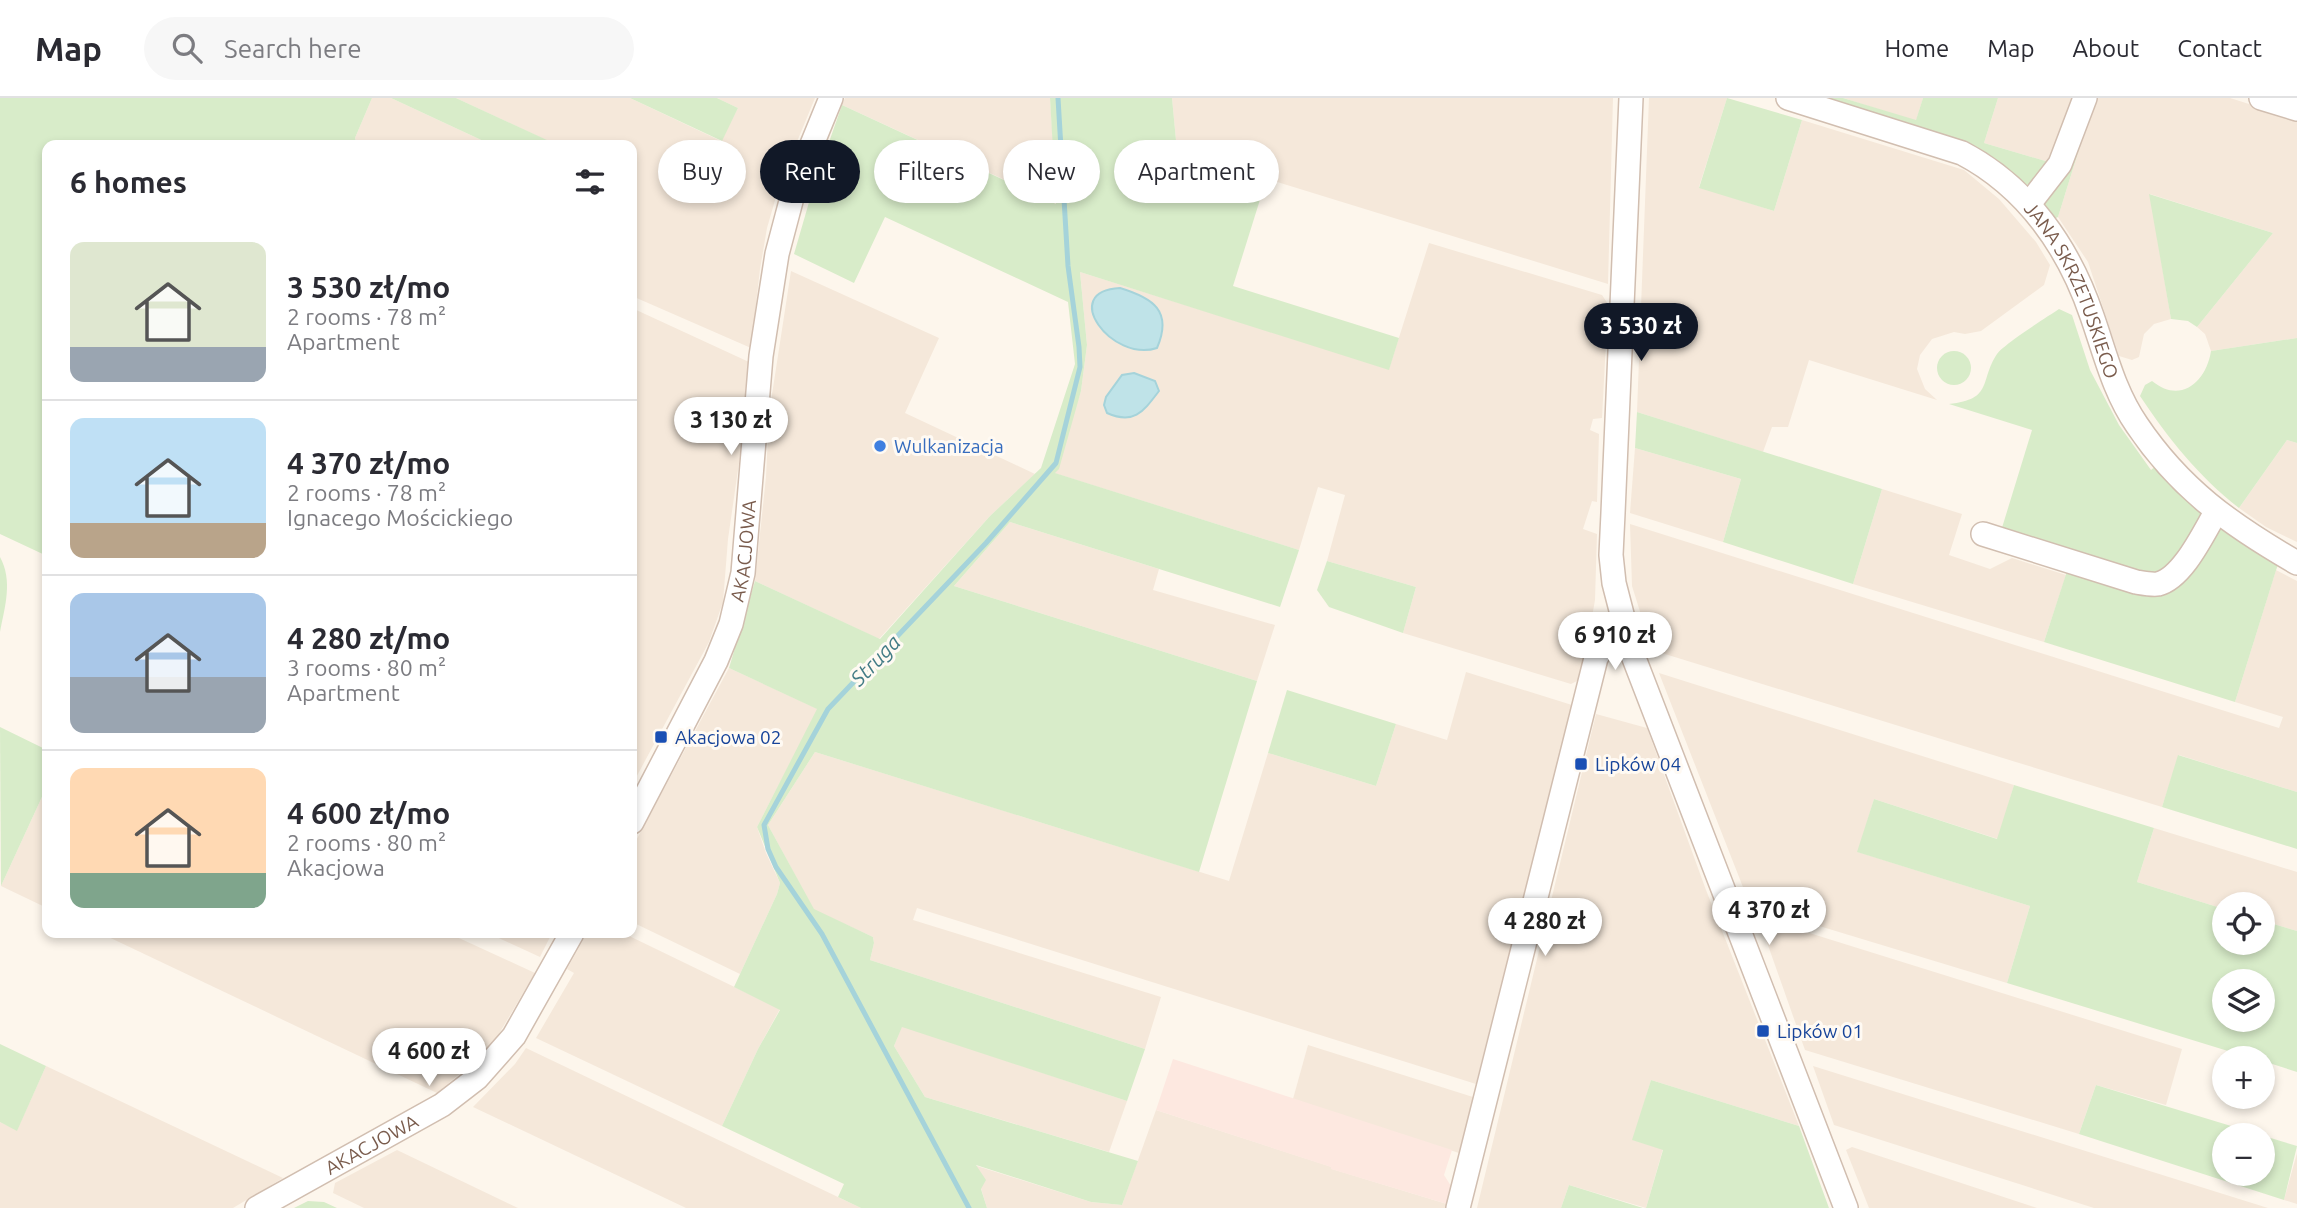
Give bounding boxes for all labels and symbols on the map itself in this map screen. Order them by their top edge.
street label: JANA SKRZETUSKIEGO [2020,197,2123,382]
pin: 3 530 zł [1569,303,1713,363]
pin: 3 130 zł [659,398,803,457]
place label: Wulkanizacja [894,435,1004,457]
marker: Wulkanizacja [872,438,888,454]
street label: AKACJOWA [726,498,760,604]
pin: 6 910 zł [1543,612,1687,672]
water label: Struga [845,630,905,691]
place label: Akacjowa 02 [675,726,782,748]
marker: Akacjowa 02 [653,729,669,745]
place label: Lipków 04 [1595,753,1681,775]
marker: Lipków 04 [1573,756,1589,772]
pin: 4 370 zł [1697,888,1841,947]
pin: 4 280 zł [1473,898,1617,958]
place label: Lipków 01 [1777,1020,1863,1042]
marker: Lipków 01 [1755,1023,1771,1039]
pin: 4 600 zł [357,1028,501,1088]
street label: AKACJOWA [321,1109,422,1179]

